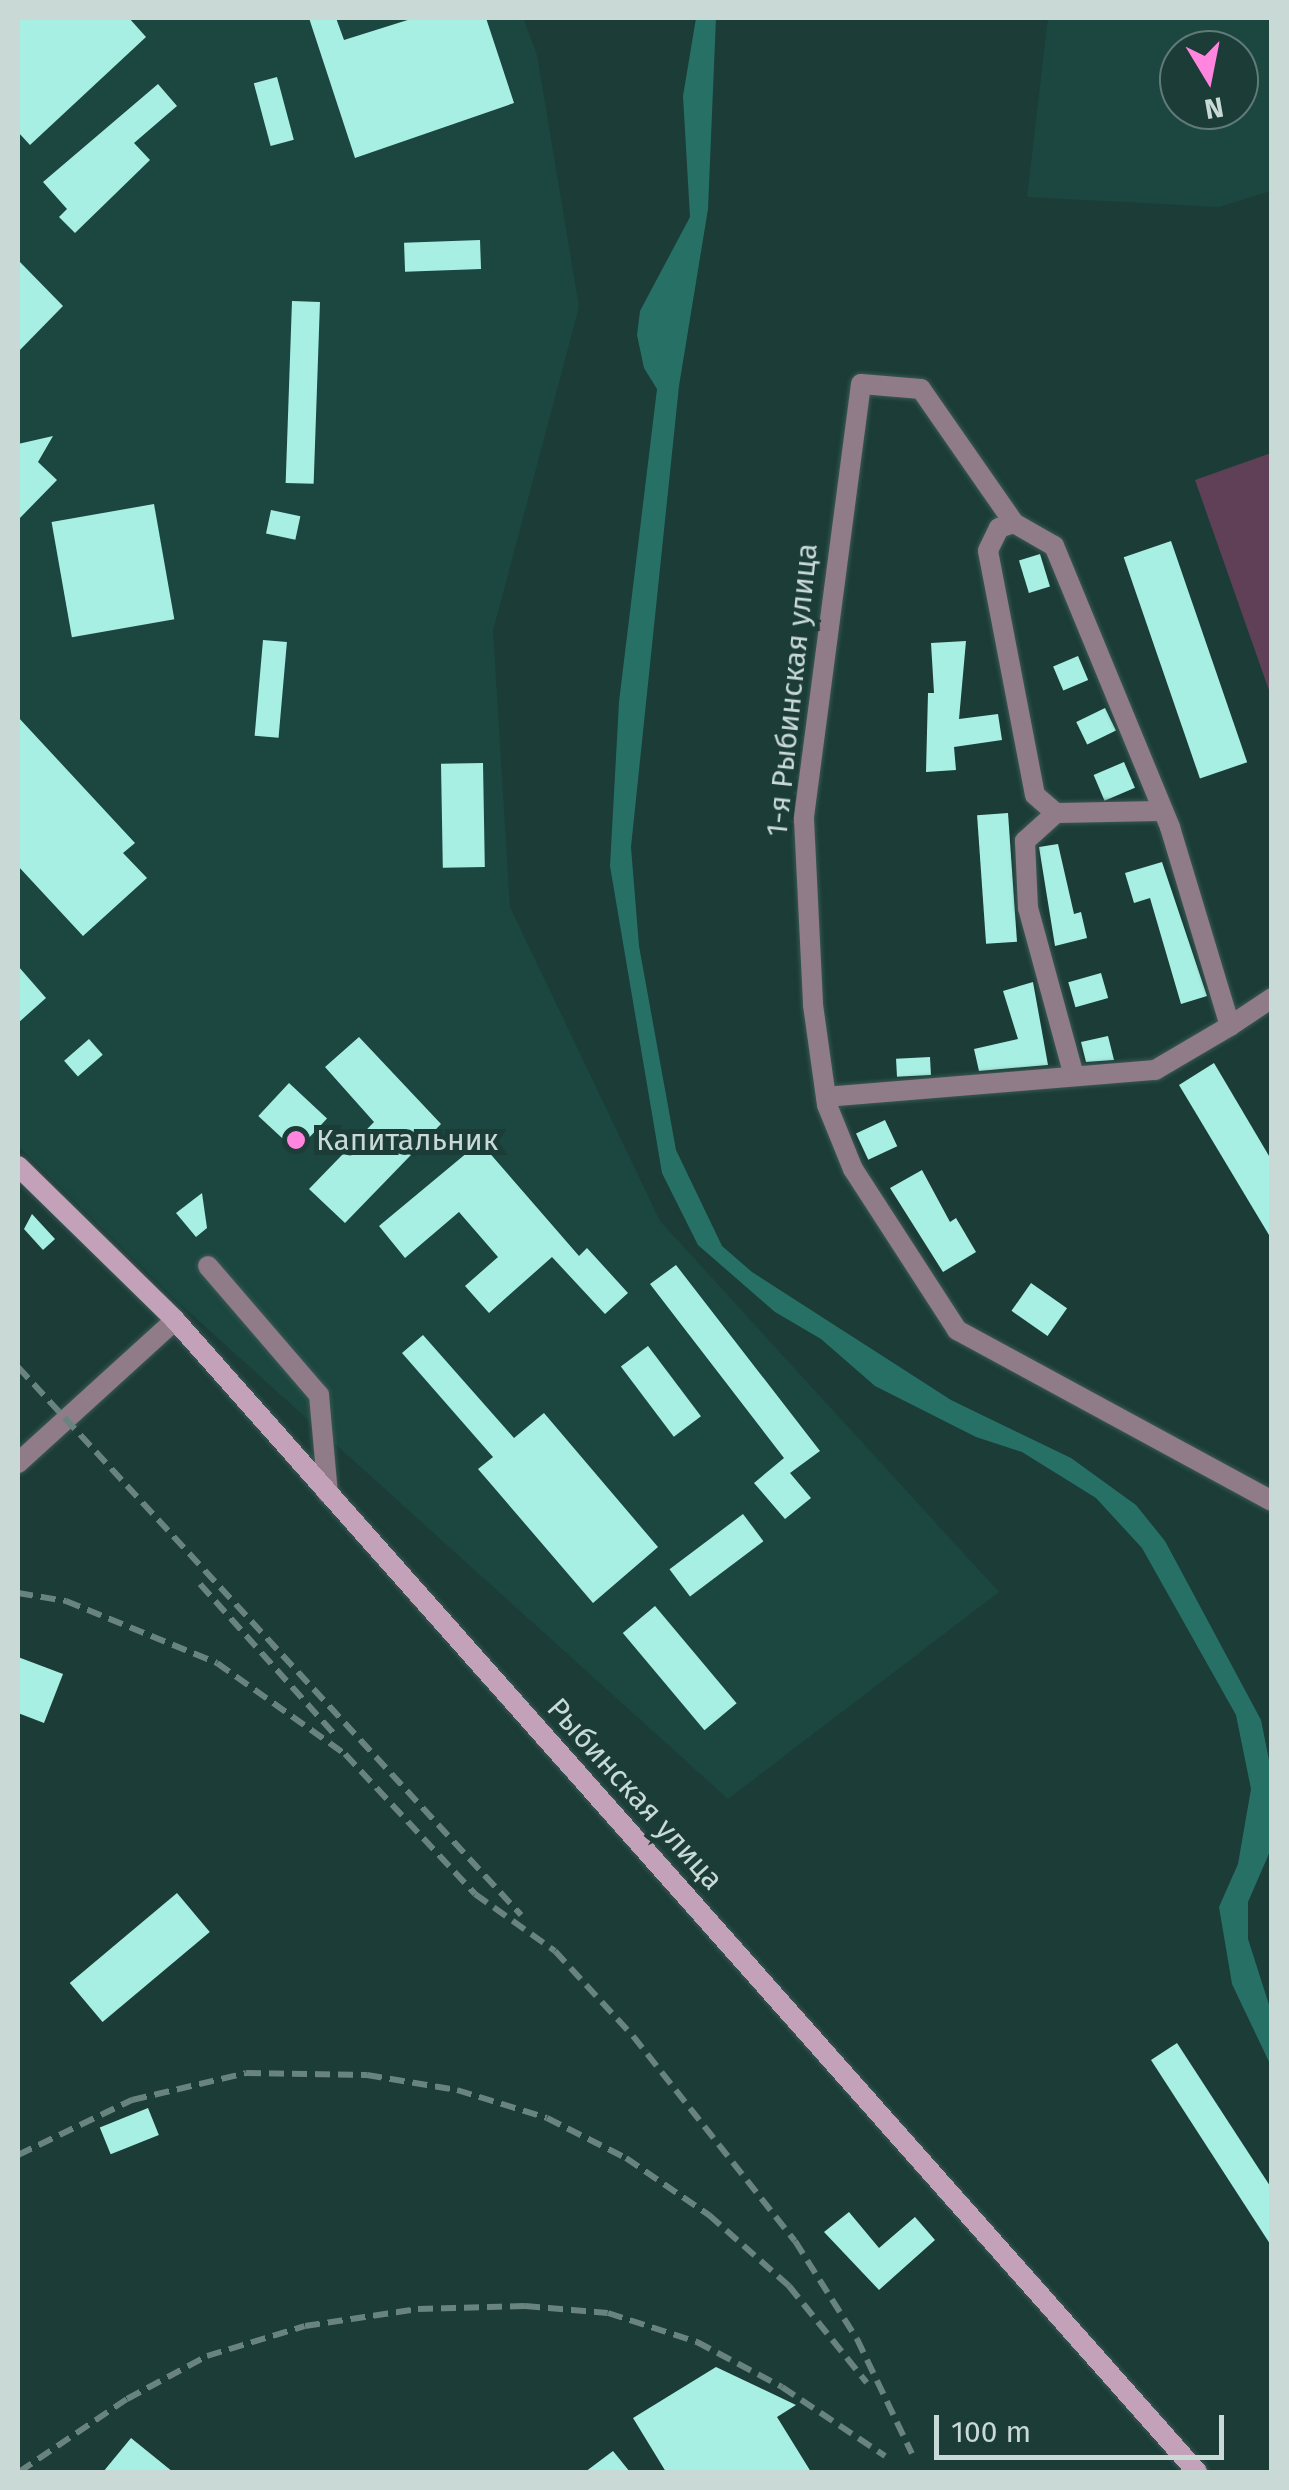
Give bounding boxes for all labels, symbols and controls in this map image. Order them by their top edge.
north arrow [1159,30,1259,130]
text: N [1202,90,1226,126]
street label: 1-я Рыбинская улица [759,541,825,839]
place label: Капитальник [316,1122,498,1158]
marker: Капитальник [285,1129,307,1151]
street label: Рыбинская улица [539,1691,731,1897]
scale bar [939,2395,1229,2457]
text: 100 m [951,2414,1031,2450]

